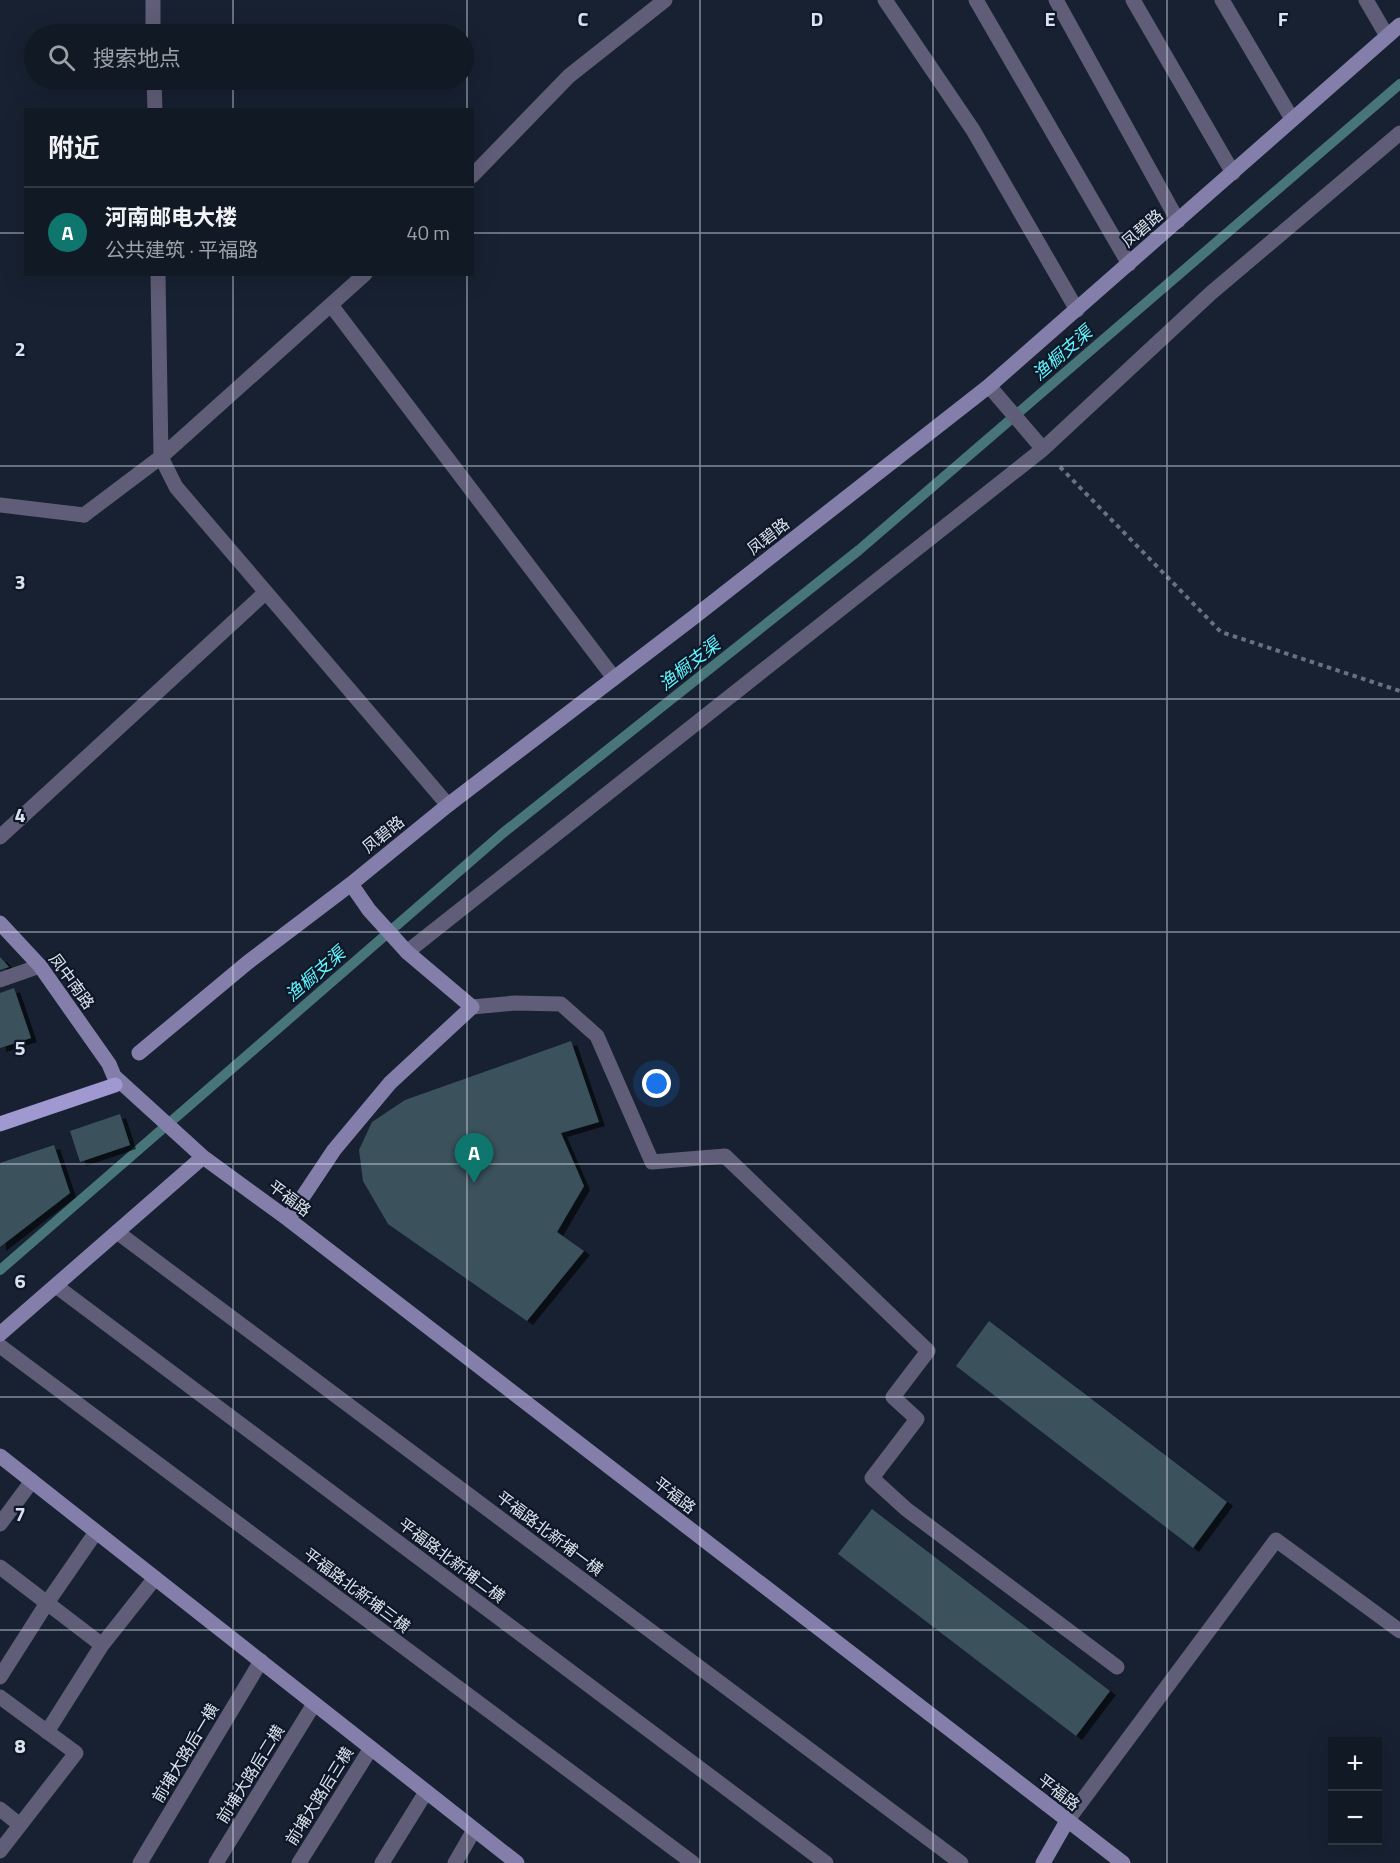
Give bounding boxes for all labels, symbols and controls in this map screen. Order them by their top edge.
text: C [578,3,589,34]
text: D [811,3,823,34]
text: E [1044,3,1056,34]
text: F [1278,3,1289,34]
search box [24,24,474,90]
icon: search [45,41,78,74]
text: 搜索地点 [93,41,181,75]
text: 附近 [48,128,100,167]
text: 河南邮电大楼 [105,200,237,234]
street label: 凤碧路 [1116,203,1168,253]
text: A [61,217,74,248]
text: 40 m [406,217,450,248]
text: 公共建筑 · 平福路 [105,234,258,265]
water label: 渔橱支渠 [1026,317,1100,387]
text: 2 [14,333,26,364]
street label: 凤碧路 [742,512,794,560]
text: 3 [14,566,26,597]
water label: 渔橱支渠 [652,629,728,697]
text: 4 [14,799,26,830]
street label: 凤碧路 [357,810,409,858]
water label: 渔橱支渠 [279,938,353,1008]
street label: 凤中南路 [43,948,101,1014]
text: 5 [14,1032,26,1063]
your location [642,1069,671,1098]
pin: A [454,1134,494,1183]
street label: 平福路 [264,1174,316,1222]
text: 6 [14,1265,26,1296]
street label: 平福路 [649,1471,701,1519]
street label: 平福路北新埔一横 [492,1485,608,1581]
text: 7 [14,1498,26,1529]
street label: 平福路北新埔二横 [394,1512,510,1608]
street label: 平福路北新埔三横 [299,1542,415,1638]
street label: 前埔大路后一横 [146,1699,224,1807]
street label: 前埔大路后二横 [210,1720,290,1828]
text: 8 [14,1730,26,1761]
map controls [1328,1737,1382,1845]
button: + [1328,1737,1382,1791]
street label: 前埔大路后三横 [279,1742,359,1850]
street label: 平福路 [1033,1768,1085,1816]
button: − [1328,1791,1382,1845]

